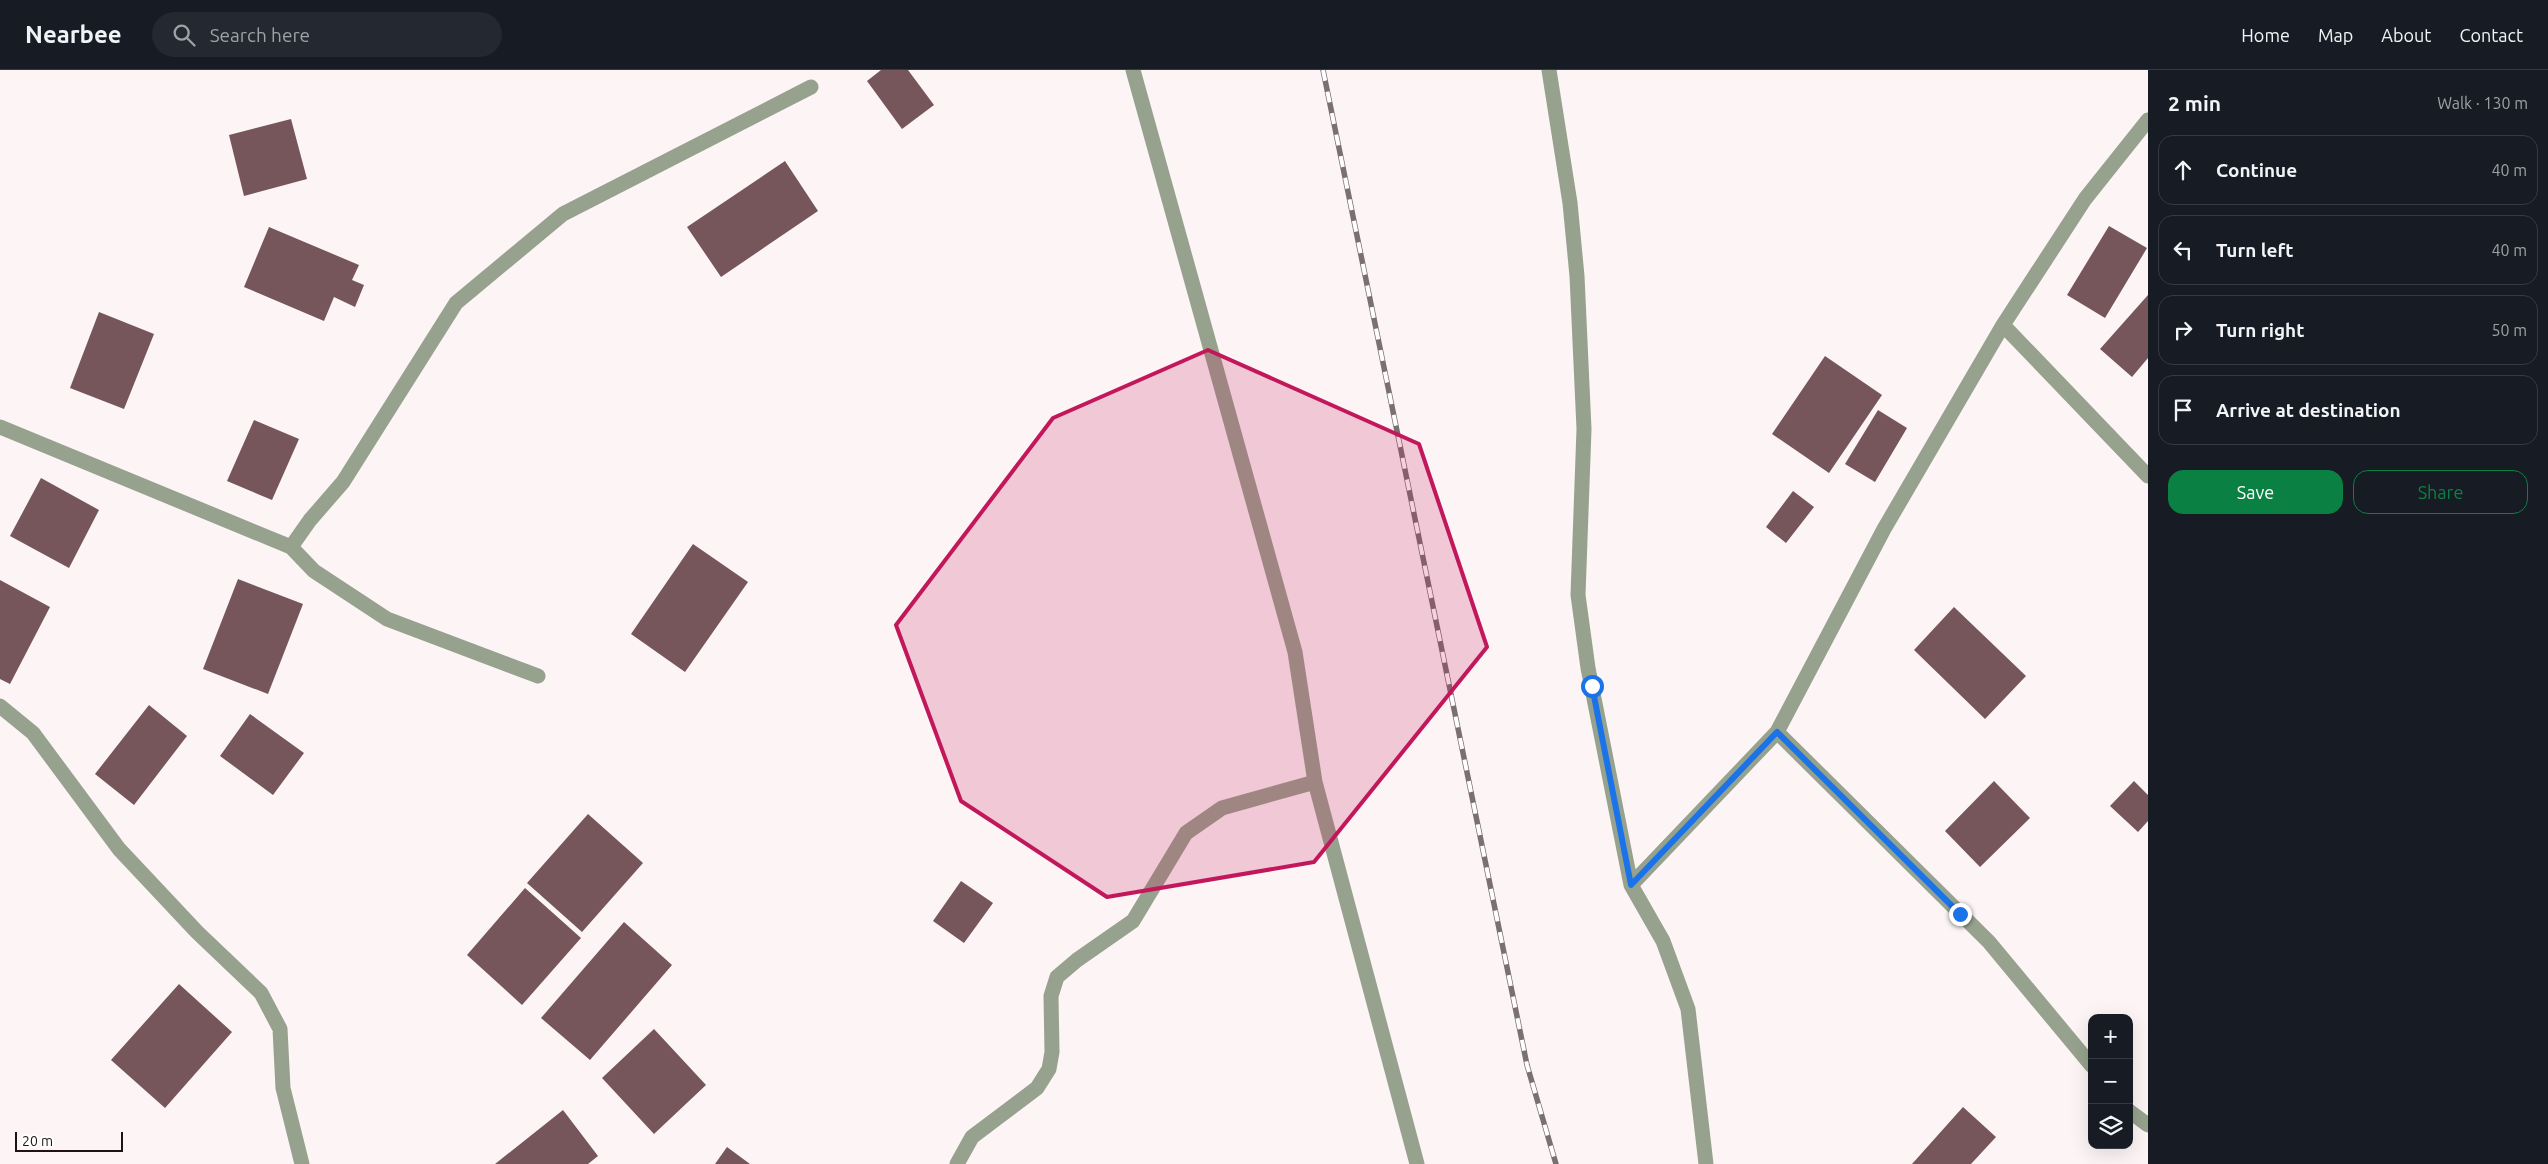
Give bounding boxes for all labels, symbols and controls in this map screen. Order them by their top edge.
search box [152,12,502,57]
text: Nearbee [25,21,122,48]
icon: search [170,21,198,49]
text: Search here [210,24,310,46]
text: Home [2241,25,2290,45]
text: Map [2318,25,2353,45]
text: About [2381,25,2431,45]
text: Contact [2459,25,2523,45]
text: 2 min [2168,91,2221,115]
text: Walk · 130 m [2437,94,2528,112]
icon: ahead [2169,156,2197,184]
text: Continue [2216,159,2297,181]
text: 40 m [2491,161,2527,179]
icon: left [2169,236,2197,264]
text: Turn left [2216,239,2294,261]
text: 40 m [2491,241,2527,259]
icon: right [2169,316,2197,344]
text: Turn right [2216,319,2304,341]
text: 50 m [2491,321,2527,339]
icon: arrive [2169,396,2197,424]
text: Arrive at destination [2216,399,2401,421]
button: Save [2168,470,2343,514]
button: Share [2353,470,2528,514]
route start [1581,675,1604,698]
route end [1949,903,1972,926]
map controls [2088,1014,2133,1149]
button: + [2088,1014,2133,1059]
button: − [2088,1059,2133,1104]
button: layers [2088,1104,2133,1149]
scale bar [15,1129,122,1152]
text: 20 m [22,1133,53,1149]

